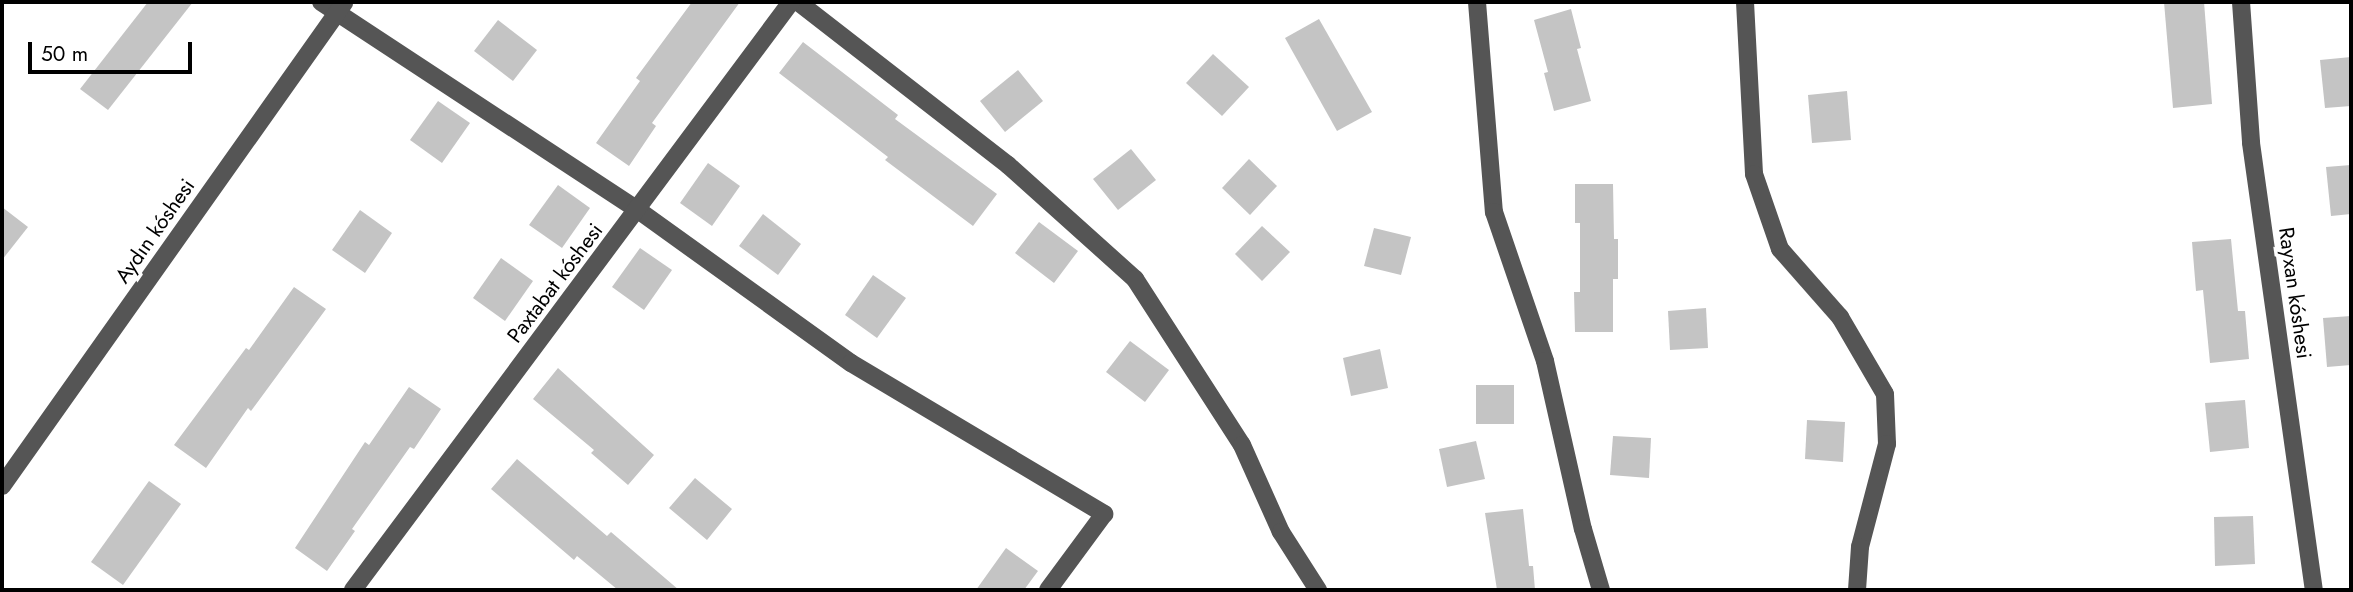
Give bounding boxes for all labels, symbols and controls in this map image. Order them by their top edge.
scale bar [32,28,196,72]
text: 50 m [41,39,88,69]
street label: Aydın kóshesi [110,174,200,288]
street label: Paxtabat kóshesi [502,218,608,348]
street label: Rayxan kóshesi [2273,226,2317,360]

